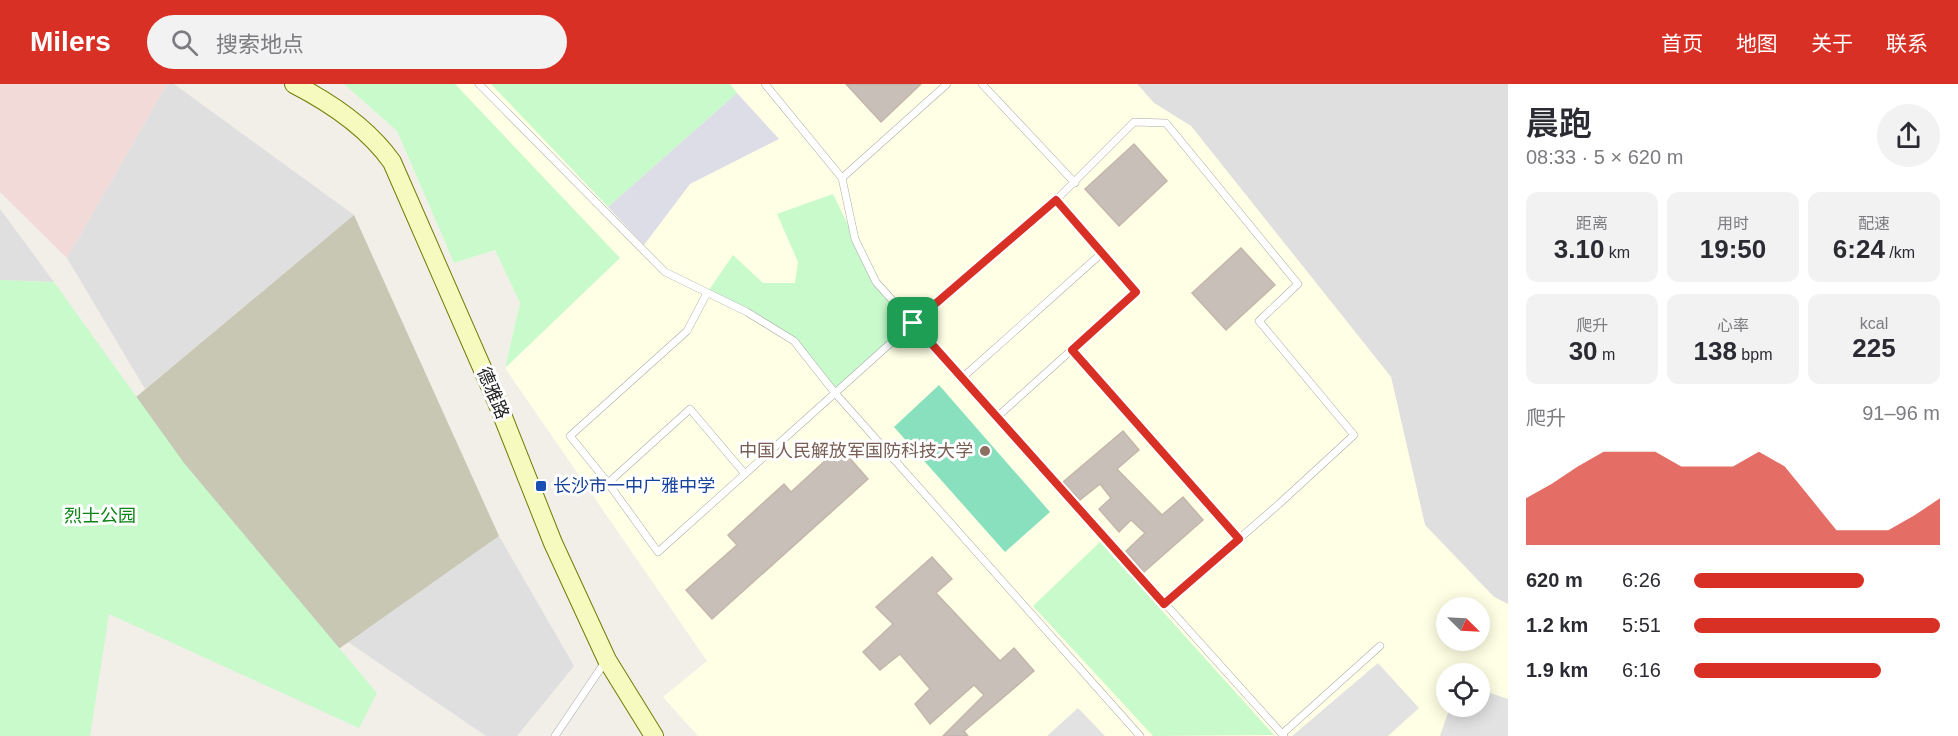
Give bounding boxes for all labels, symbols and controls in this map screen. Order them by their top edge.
search box [147,15,567,69]
text: Milers [30,26,111,57]
icon: search [168,26,201,59]
text: 搜索地点 [216,32,304,57]
text: 首页 [1661,32,1703,55]
text: 地图 [1736,32,1778,55]
text: 关于 [1811,32,1853,55]
text: 联系 [1886,32,1928,55]
button: share [1877,104,1940,167]
text: 晨跑 [1526,105,1592,142]
text: 08:33 · 5 × 620 m [1526,146,1683,168]
text: 距离 [1576,215,1608,232]
text: 用时 [1717,215,1749,232]
text: 配速 [1858,215,1890,232]
text: 3.10 [1554,234,1604,264]
text: 19:50 [1700,234,1766,264]
text: 6:24 [1833,234,1885,264]
text: km [1604,244,1630,261]
text: /km [1885,244,1915,261]
pin [887,297,938,348]
icon: arrive [896,306,929,339]
text: kcal [1860,315,1888,332]
text: 爬升 [1576,317,1608,334]
text: 心率 [1717,317,1749,334]
text: 225 [1852,333,1896,363]
text: 30 [1569,336,1598,366]
text: 138 [1694,336,1737,366]
text: m [1598,346,1615,363]
text: bpm [1737,346,1772,363]
street label: 德雅路 [473,364,513,422]
text: 91–96 m [1862,402,1940,424]
text: 爬升 [1526,407,1566,429]
place label: 中国人民解放军国防科技大学 [739,441,973,461]
marker: 中国人民解放军国防科技大学 [978,444,992,458]
place label: 长沙市一中广雅中学 [553,476,715,496]
marker: 长沙市一中广雅中学 [534,479,548,493]
park label: 烈士公园 [64,506,136,526]
text: 620 m [1526,569,1583,591]
text: 6:26 [1622,569,1661,591]
north arrow [1436,597,1490,651]
map controls [1436,597,1490,717]
text: 1.2 km [1526,614,1588,636]
text: 5:51 [1622,614,1661,636]
text: 1.9 km [1526,659,1588,681]
text: 6:16 [1622,659,1661,681]
button: locate [1436,663,1490,717]

